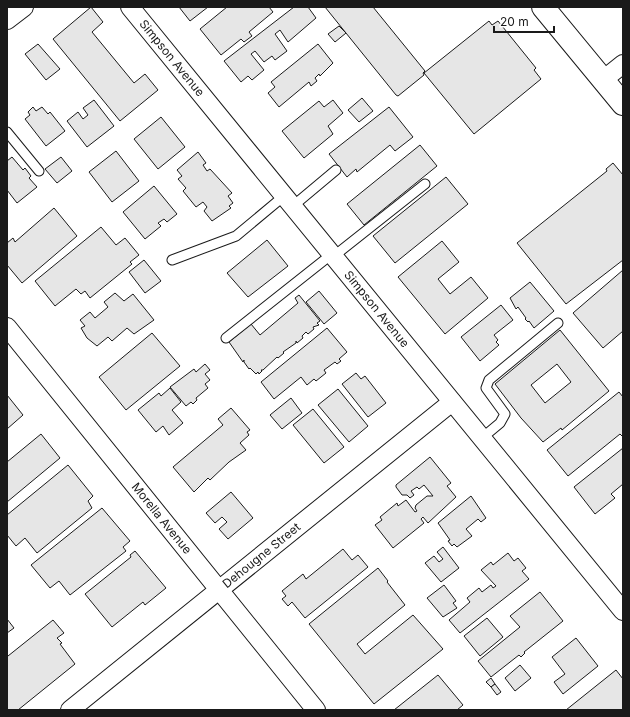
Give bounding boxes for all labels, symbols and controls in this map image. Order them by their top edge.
scale bar [494,8,554,34]
text: 20 m [500,14,529,29]
street label: Simpson Avenue [136,16,208,99]
street label: Simpson Avenue [341,267,413,350]
street label: Morella Avenue [129,479,195,557]
street label: Dehougne Street [219,519,303,591]

